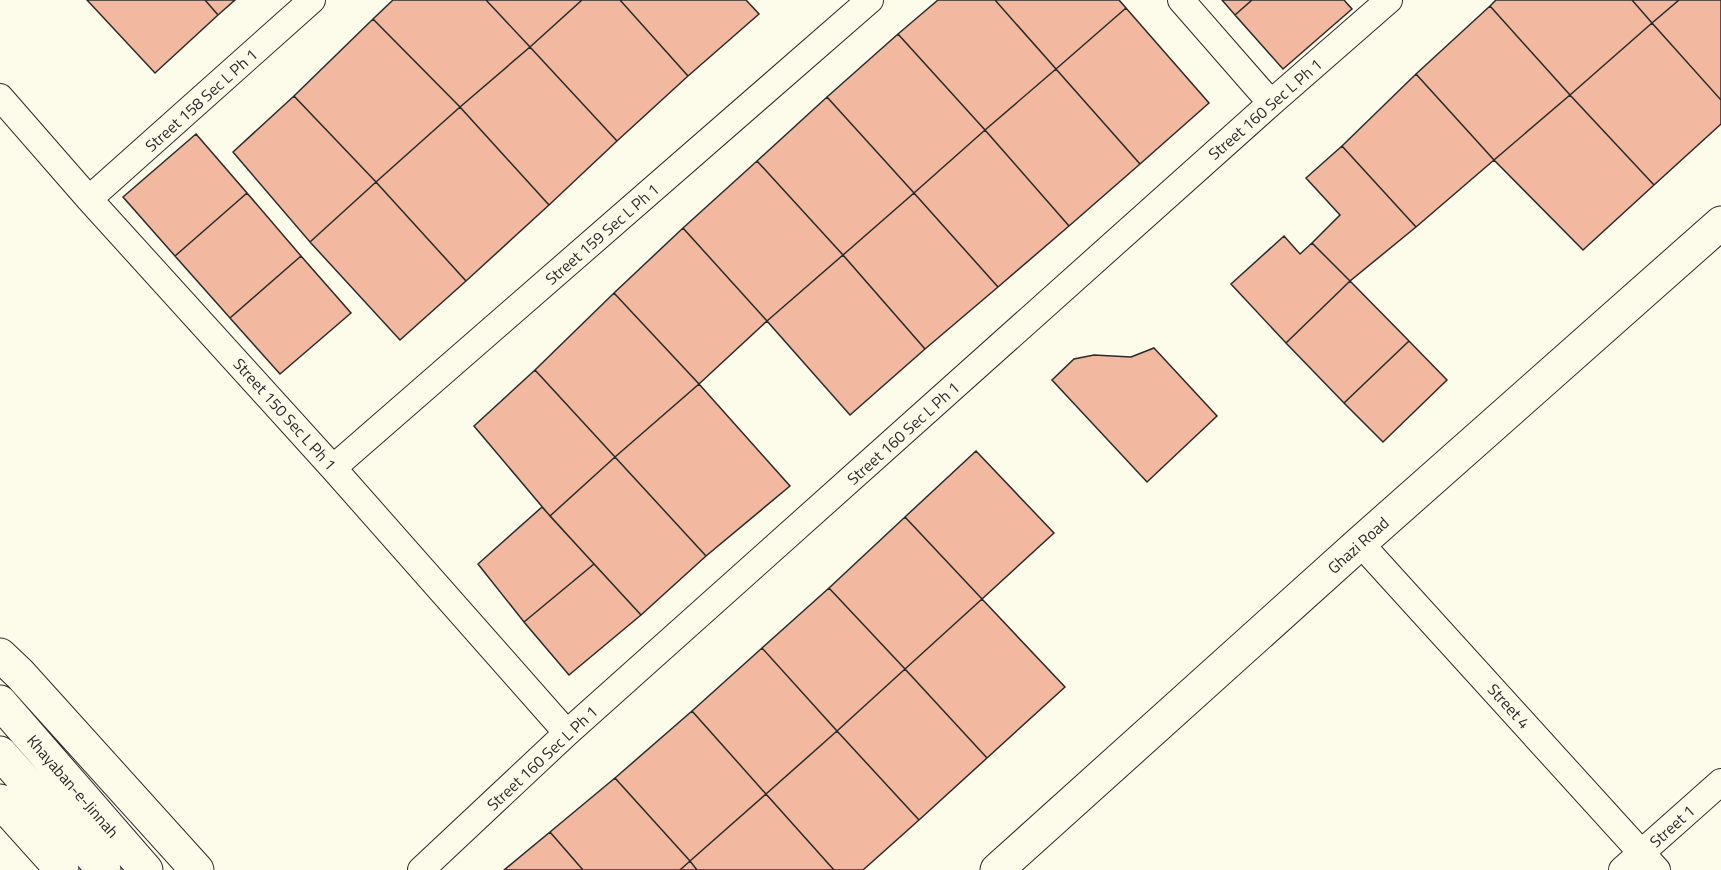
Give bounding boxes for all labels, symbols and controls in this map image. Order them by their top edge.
street label: Street 158 Sec L Ph 1 [139,43,263,157]
street label: Street 160 Sec L Ph 1 [1203,53,1327,165]
street label: Street 159 Sec L Ph 1 [540,178,664,290]
street label: Street 150 Sec L Ph 1 [228,352,342,476]
street label: Street 160 Sec L Ph 1 [841,376,965,490]
street label: Ghazi Road [1322,511,1394,579]
street label: Street 4 [1482,678,1536,734]
street label: Street 160 Sec L Ph 1 [481,700,603,816]
street label: Khayaban-e-Jinnah [21,729,125,843]
street label: Street 1 [1644,799,1700,853]

